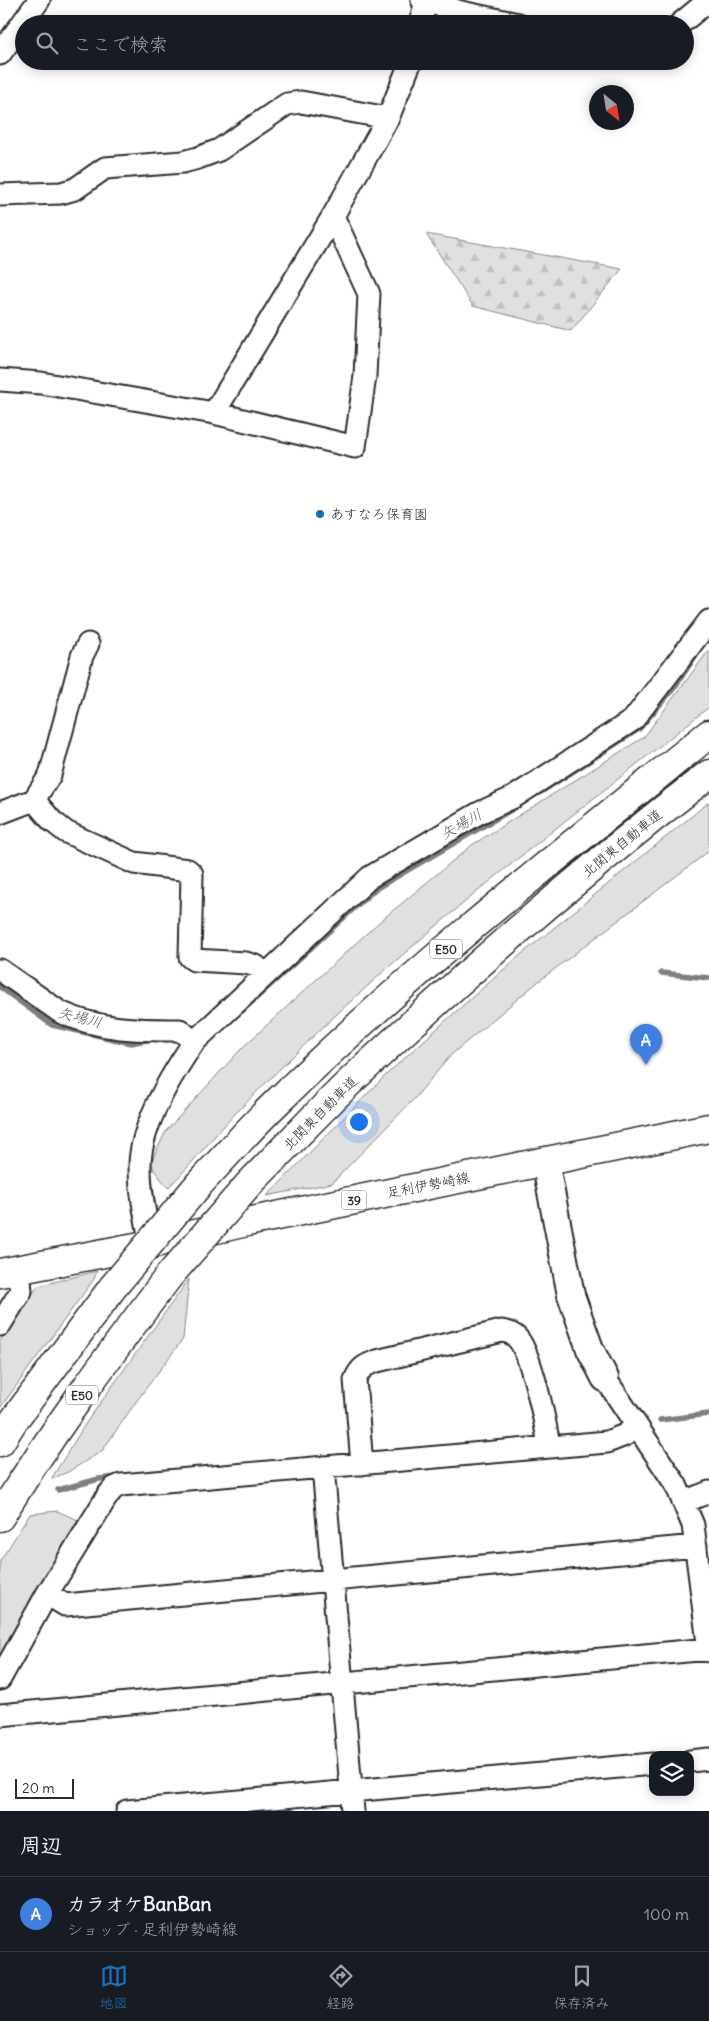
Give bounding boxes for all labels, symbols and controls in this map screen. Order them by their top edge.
search box [15,15,694,70]
icon: search [33,29,61,57]
text: ここで検索 [73,32,168,56]
north arrow [589,85,634,130]
place label: あすなろ保育園 [330,505,428,523]
marker: あすなろ保育園 [314,508,326,520]
water label: 矢場川 [437,805,485,843]
street label: 北関東自動車道 [578,805,666,881]
road number: E50 [430,940,462,959]
water label: 矢場川 [56,1002,104,1032]
pin: A [630,1024,662,1065]
street label: 北関東自動車道 [279,1072,361,1154]
your location [346,1109,372,1135]
street label: 足利伊勢崎線 [385,1168,471,1202]
road number: 39 [342,1190,366,1210]
road number: E50 [66,1386,98,1404]
map controls [649,1751,694,1796]
button: layers [649,1751,694,1796]
scale bar [15,1776,74,1799]
text: 20 m [22,1779,55,1797]
text: 周辺 [20,1832,62,1859]
text: カラオケBanBan [67,1892,212,1916]
text: A [31,1904,41,1924]
text: 100 m [644,1904,689,1924]
text: ショップ · 足利伊勢崎線 [67,1919,238,1939]
tab: 地図 [100,1962,128,2012]
tab: 経路 [327,1962,355,2012]
tab: 保存済み [554,1962,610,2012]

